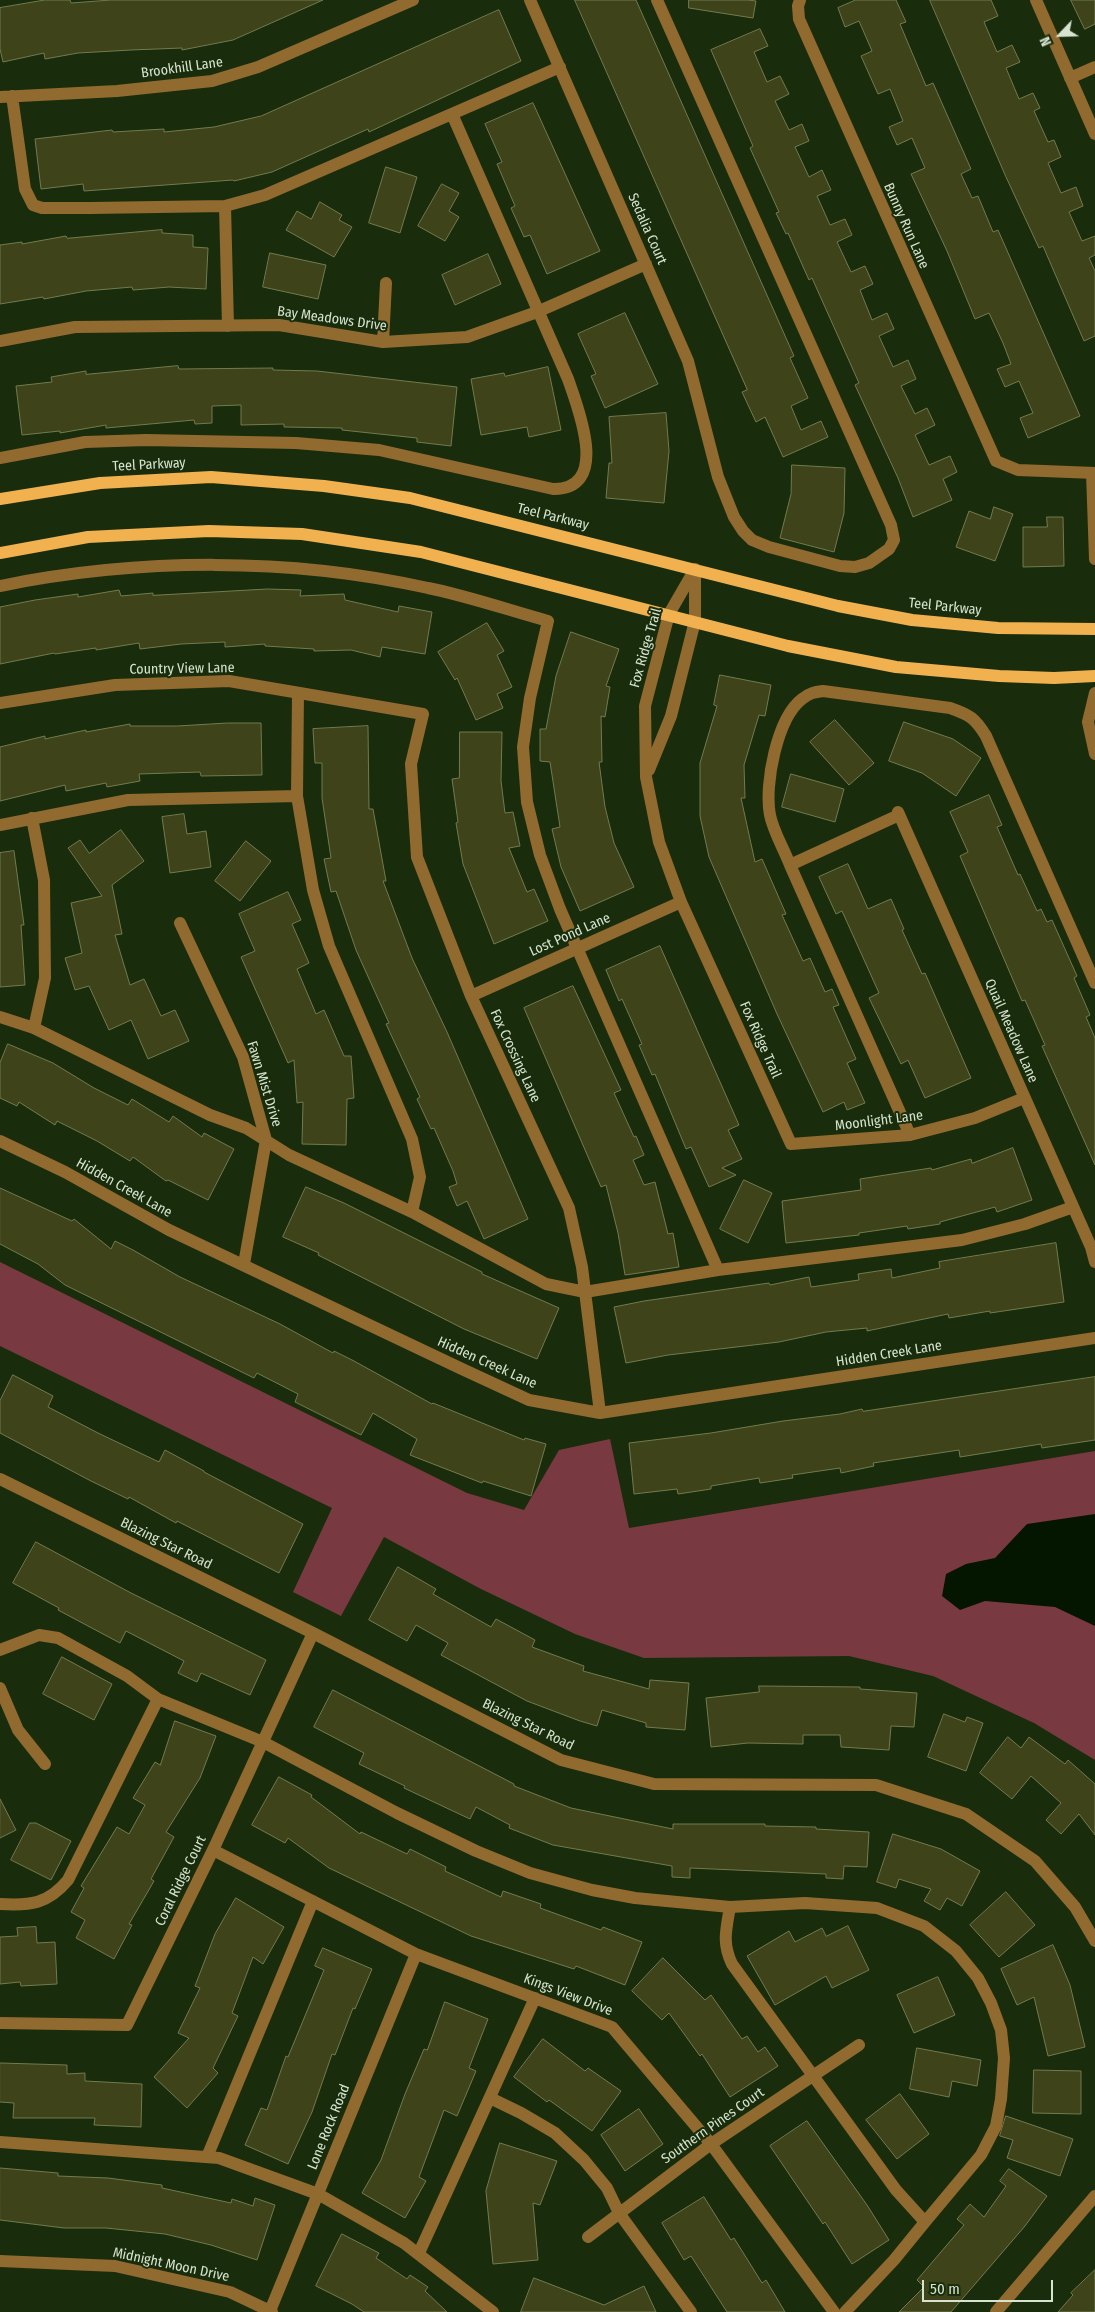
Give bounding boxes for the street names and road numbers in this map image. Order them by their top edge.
street label: Brookhill Lane [140,54,224,82]
street label: Bunny Run Lane [880,181,932,271]
street label: Sedalia Court [624,191,670,267]
street label: Bay Meadows Drive [276,303,388,335]
street label: Teel Parkway [112,455,186,475]
street label: Teel Parkway [515,500,591,534]
street label: Teel Parkway [908,595,982,619]
street label: Fox Ridge Trail [627,606,665,690]
street label: Country View Lane [129,660,235,678]
street label: Lost Pond Lane [527,910,613,960]
street label: Quail Meadow Lane [981,977,1041,1085]
street label: Fox Ridge Trail [736,999,784,1081]
street label: Fox Crossing Lane [486,1007,544,1105]
street label: Fawn Mist Drive [243,1039,285,1129]
street label: Moonlight Lane [834,1107,924,1135]
street label: Hidden Creek Lane [73,1155,175,1221]
street label: Hidden Creek Lane [435,1334,539,1392]
street label: Hidden Creek Lane [835,1337,943,1371]
street label: Blazing Star Road [117,1515,215,1573]
street label: Blazing Star Road [479,1696,577,1754]
street label: Coral Ridge Court [152,1833,210,1929]
street label: Kings View Drive [521,1970,615,2020]
street label: Lone Rock Road [304,2082,354,2172]
street label: Southern Pines Court [658,2084,768,2168]
street label: Midnight Moon Drive [111,2244,231,2286]

